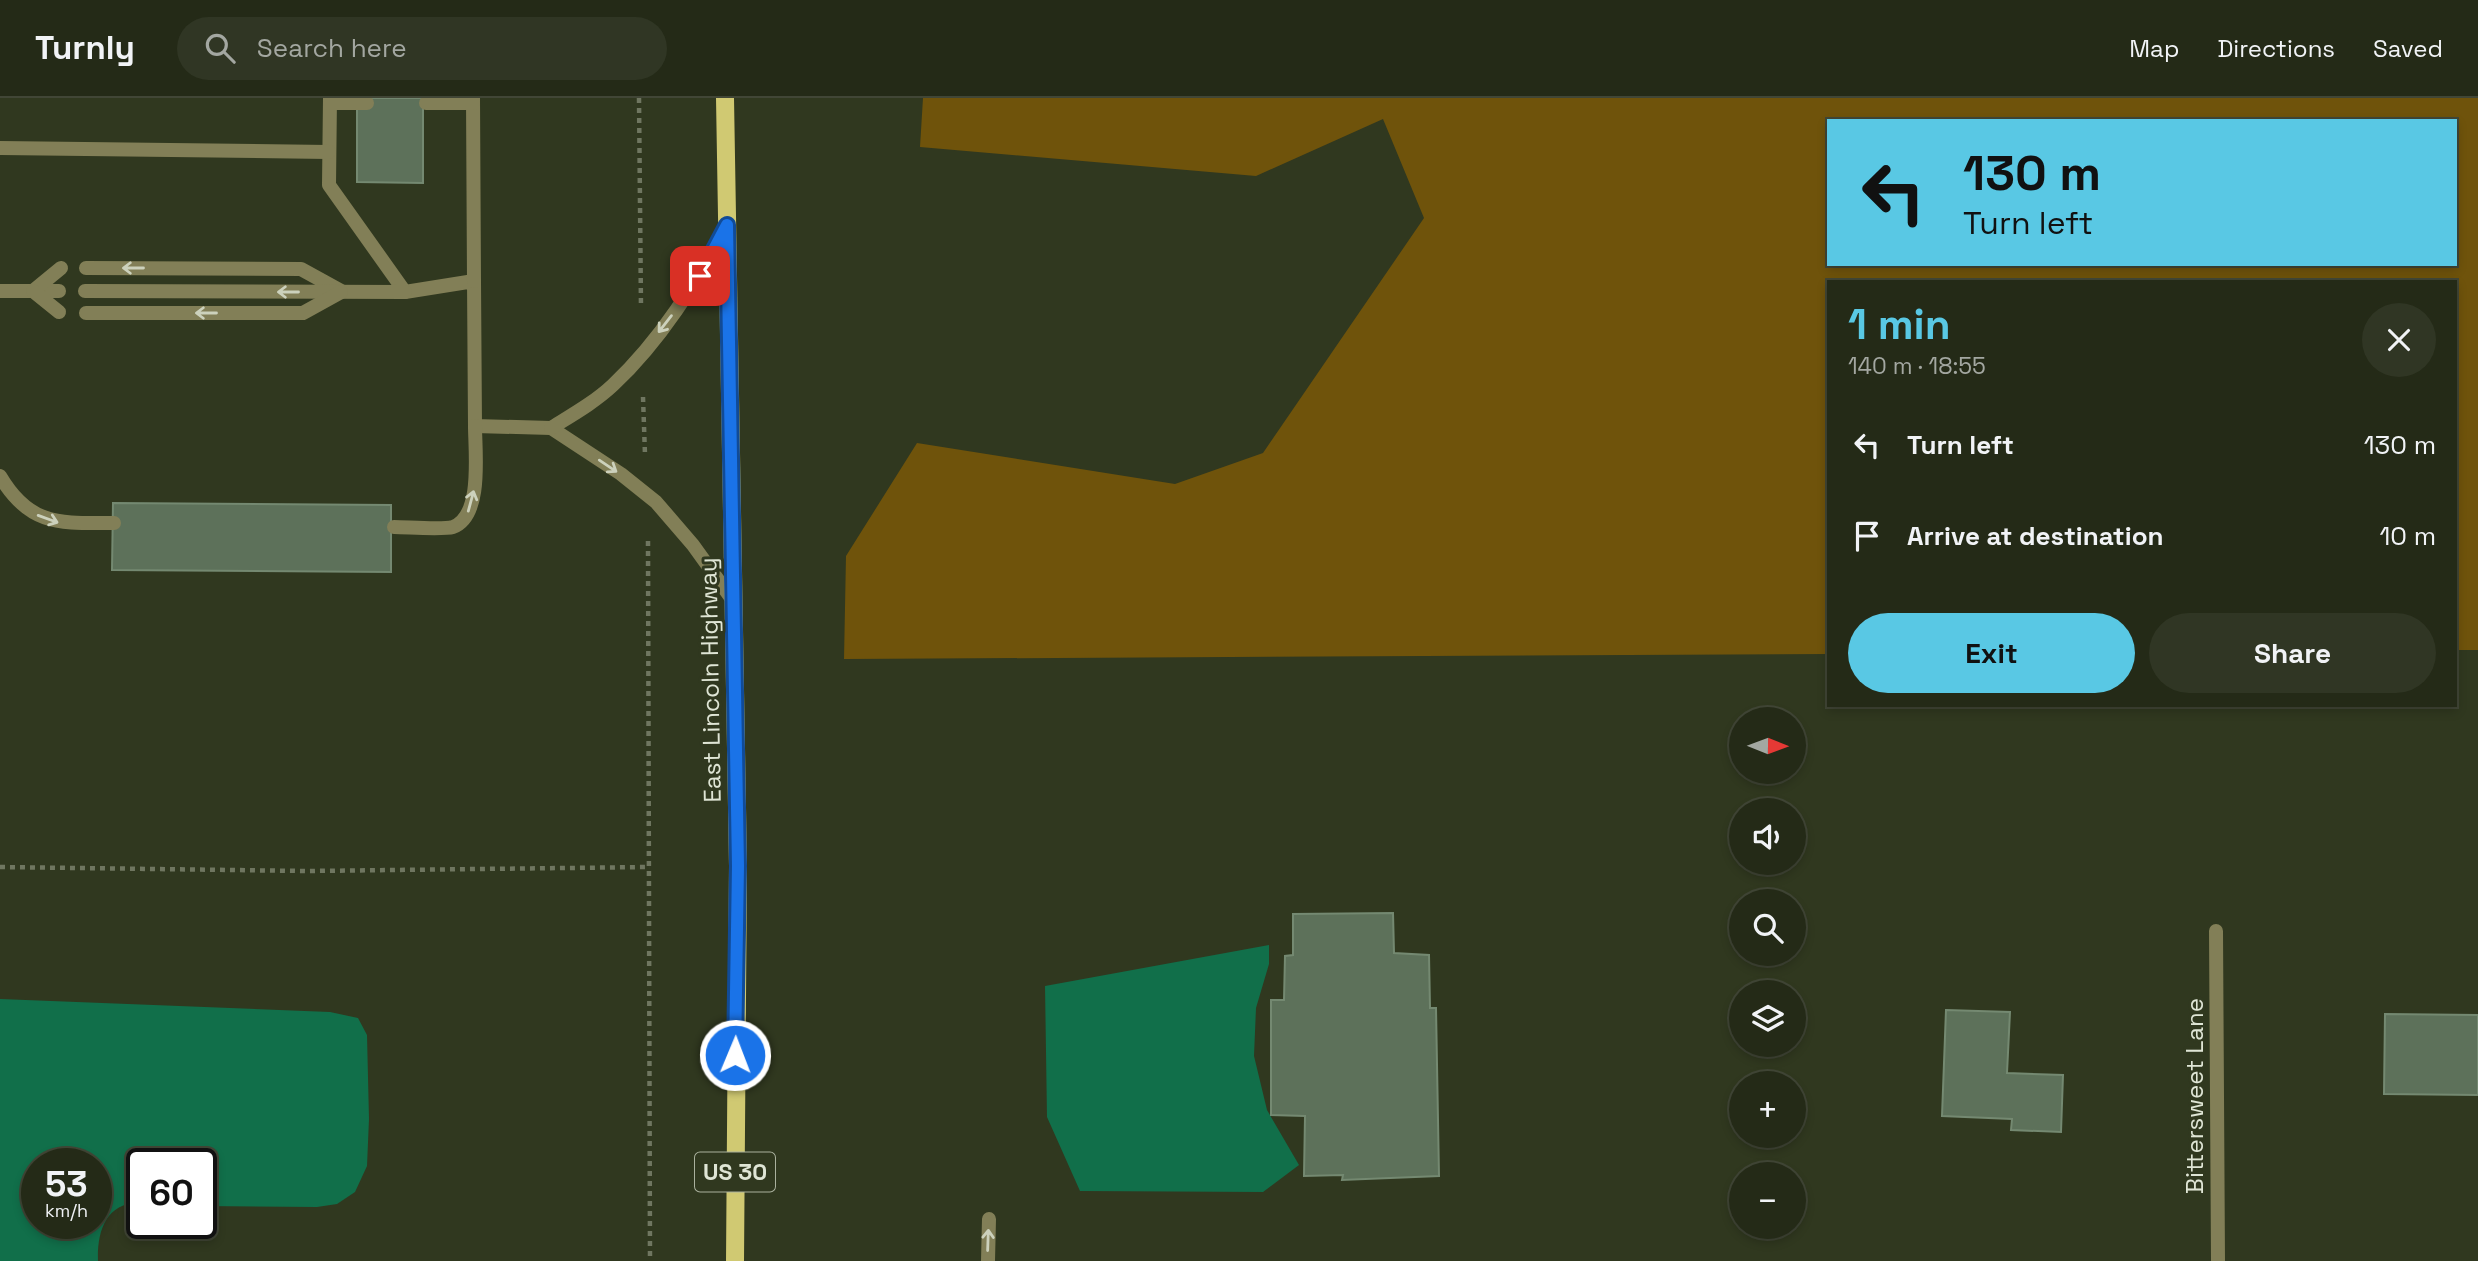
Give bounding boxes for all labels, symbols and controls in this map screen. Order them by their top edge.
search box [177,17,667,80]
text: Turnly [35,27,135,69]
icon: search [201,29,239,67]
text: Search here [257,31,407,65]
text: Map [2129,33,2179,64]
text: Directions [2217,33,2335,64]
text: Saved [2373,33,2443,64]
text: 130 m [1963,142,2101,204]
icon: left [1848,147,1939,238]
text: Turn left [1963,203,2093,243]
pin [670,246,730,306]
icon: arrive [681,257,719,295]
one-way arrow [122,261,145,275]
one-way arrow [276,285,299,299]
text: 1 min [1848,298,1951,351]
button: close [2362,303,2436,377]
one-way arrow [194,306,217,320]
one-way arrow [657,315,673,333]
text: 140 m · 18:55 [1848,351,1986,381]
icon: left [1848,426,1886,464]
text: Turn left [1907,428,2014,462]
text: 130 m [2364,428,2436,462]
one-way arrow [598,459,617,473]
one-way arrow [465,491,478,513]
one-way arrow [37,513,59,526]
icon: arrive [1848,517,1886,555]
text: Arrive at destination [1907,519,2164,553]
text: 10 m [2379,519,2436,553]
street label: East Lincoln Highway [692,557,728,803]
button: Exit [1848,613,2135,693]
button: Share [2149,613,2436,693]
north arrow [1729,707,1806,784]
map controls [1729,707,1806,1239]
button: sound [1729,798,1806,875]
button: search [1729,889,1806,966]
button: layers [1729,980,1806,1057]
street label: Bittersweet Lane [2179,998,2210,1194]
position arrow [698,1018,772,1092]
button: + [1729,1071,1806,1148]
speed limit sign: 60 [126,1148,217,1239]
road number: US 30 [695,1152,775,1191]
text: 53 [45,1162,88,1206]
button: − [1729,1162,1806,1239]
text: km/h [45,1199,88,1222]
one-way arrow [982,1229,995,1252]

